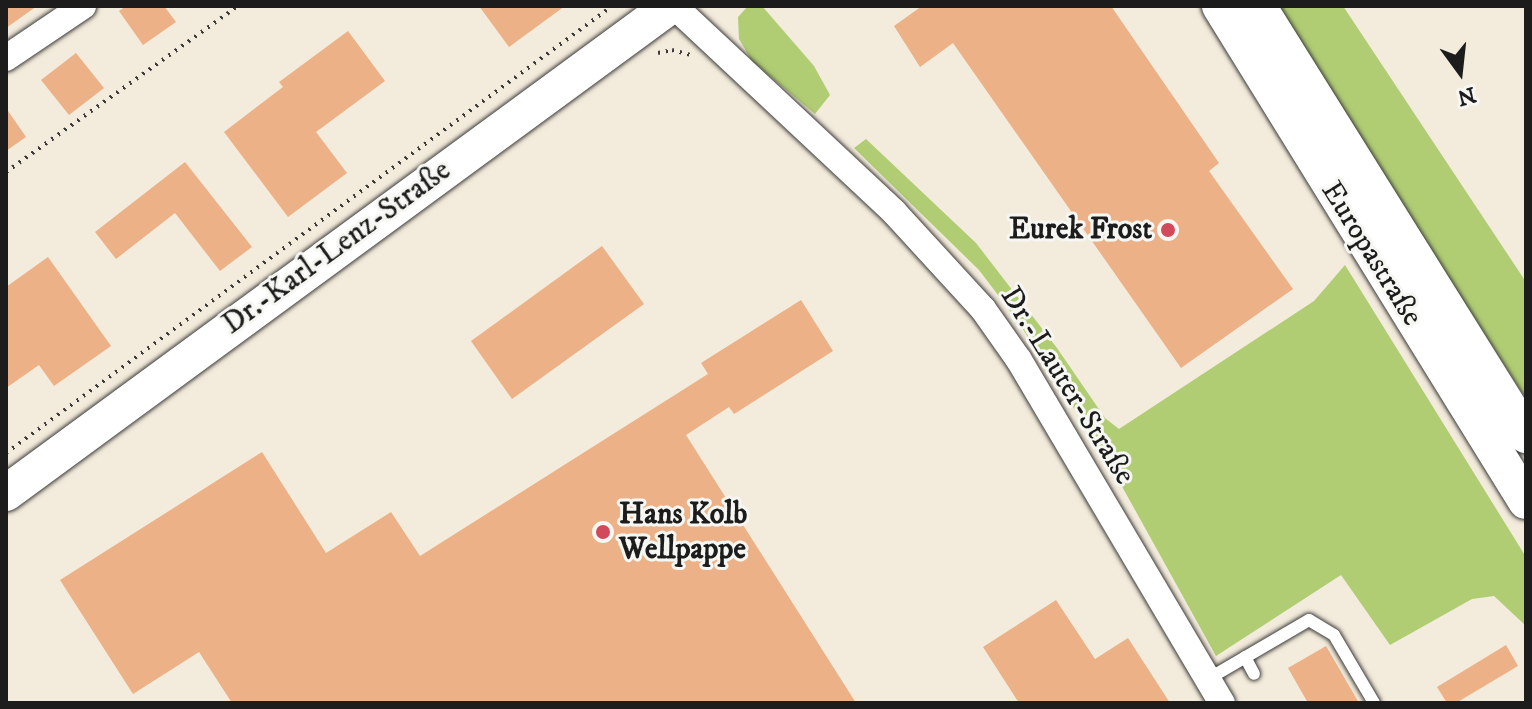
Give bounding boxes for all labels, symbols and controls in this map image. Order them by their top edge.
north arrow [1420,32,1500,112]
text: N [1454,80,1479,111]
street label: Dr.-Karl-Lenz-Straße [216,153,458,343]
street label: Europastraße [1312,175,1430,333]
place label: Eurek Frost [1009,212,1152,248]
marker: Eurek Frost [1159,221,1177,239]
street label: Dr.-Lauter-Straße [992,280,1142,492]
place label: Hans Kolb Wellpappe [619,497,747,568]
marker: Hans Kolb Wellpappe [594,523,612,541]

